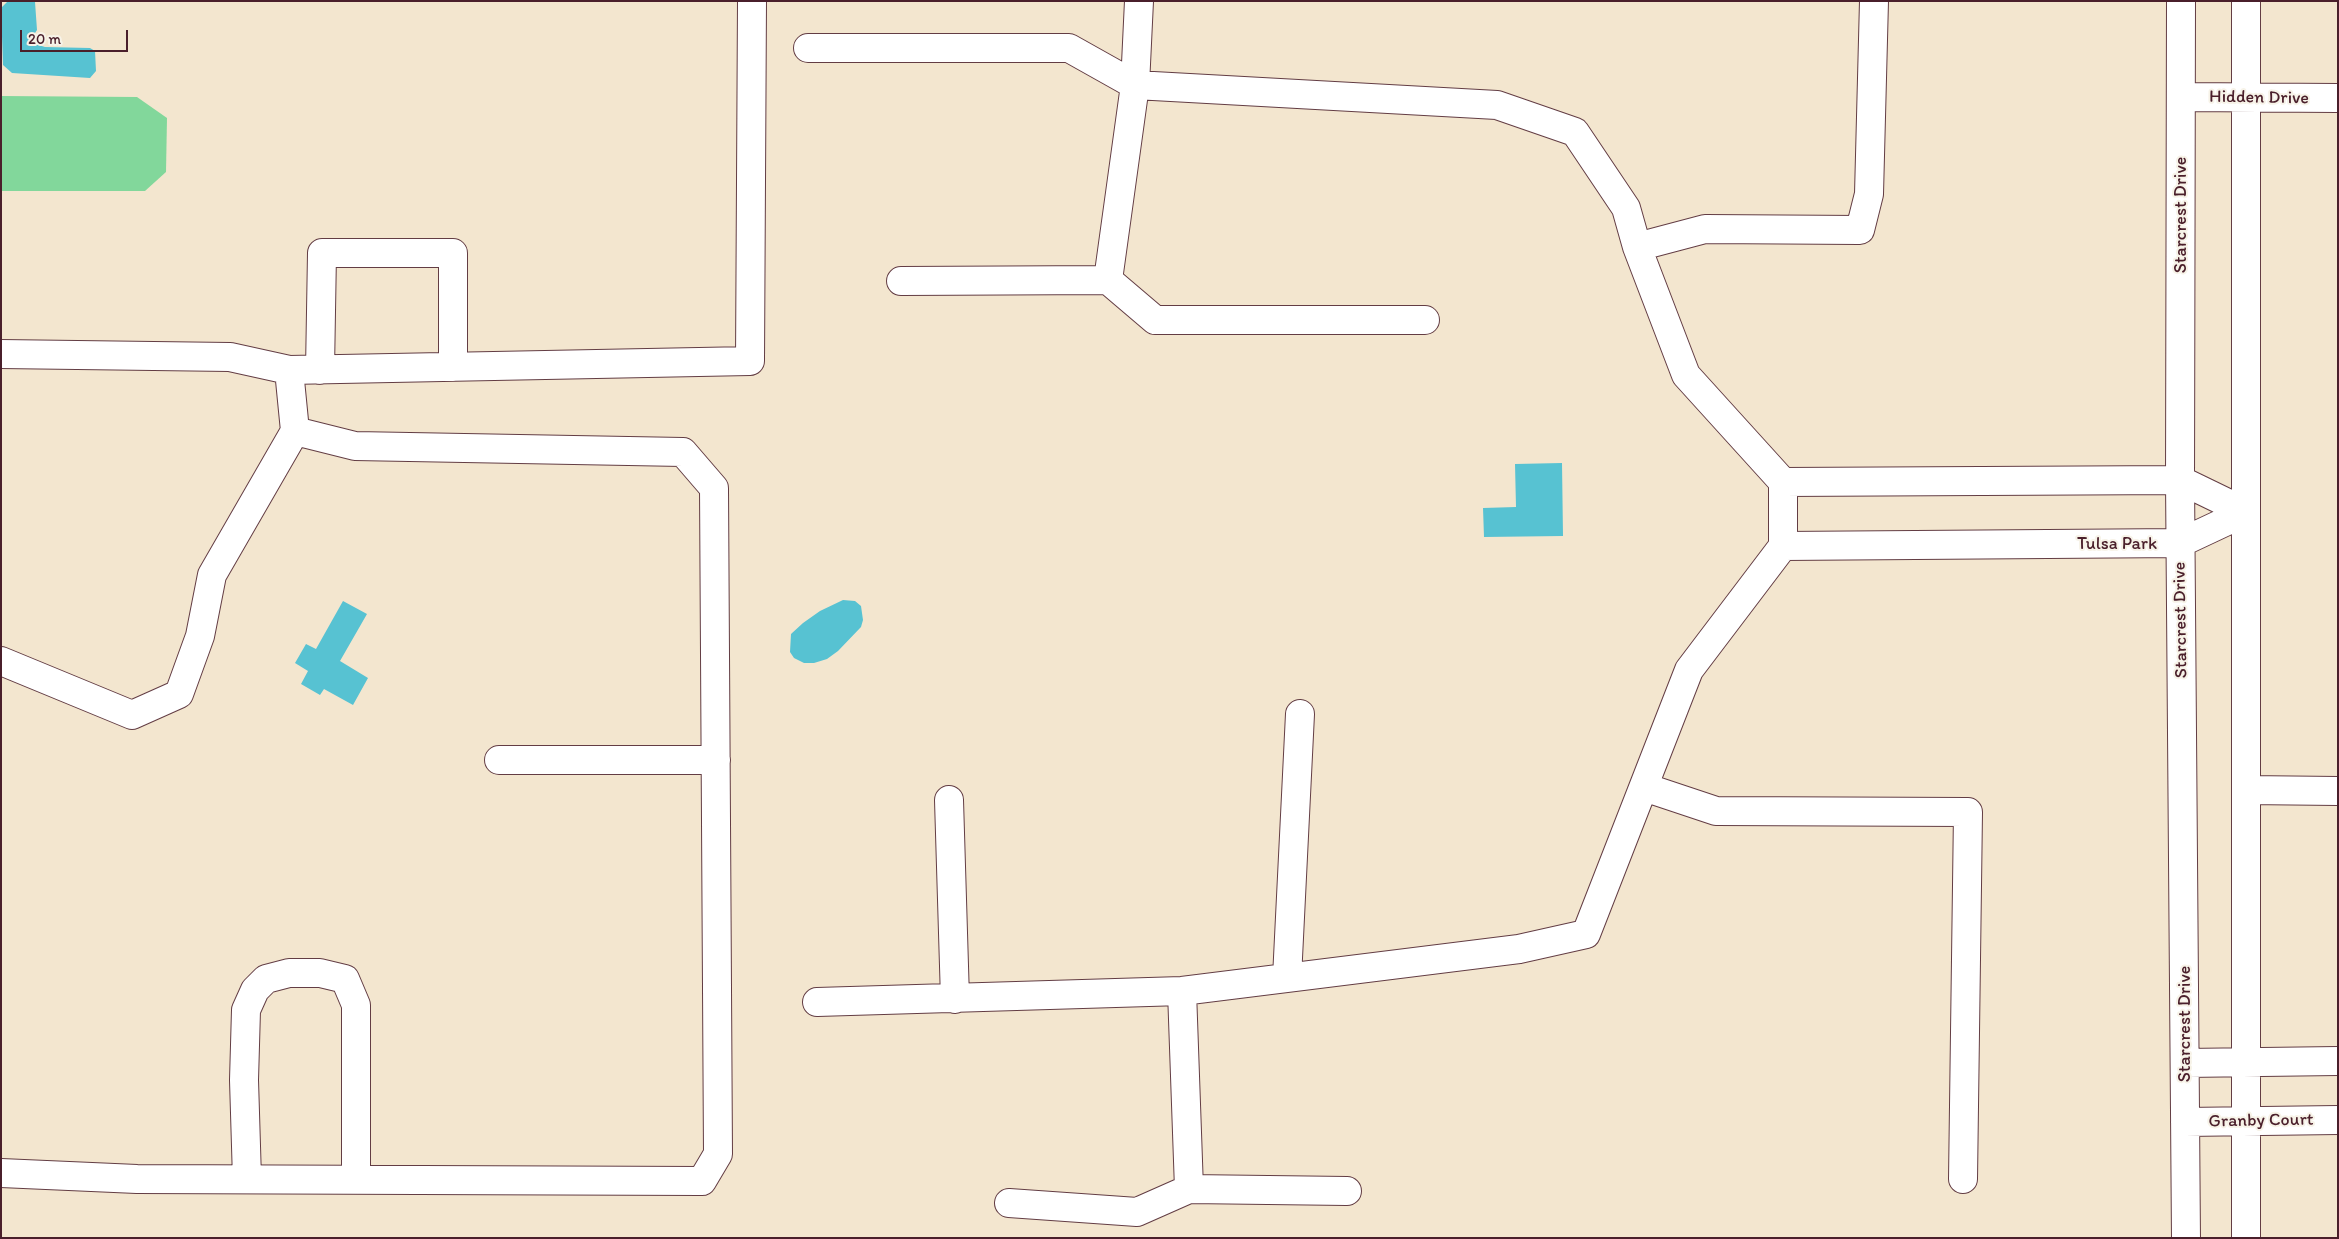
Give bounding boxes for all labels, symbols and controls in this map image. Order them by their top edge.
scale bar [22,20,130,52]
text: 20 m [28,30,61,48]
street label: Hidden Drive [2209,86,2309,110]
street label: Starcrest Drive [2170,157,2192,273]
street label: Tulsa Park [2077,533,2157,555]
street label: Starcrest Drive [2169,562,2193,678]
street label: Starcrest Drive [2174,966,2196,1082]
street label: Granby Court [2208,1109,2314,1133]

